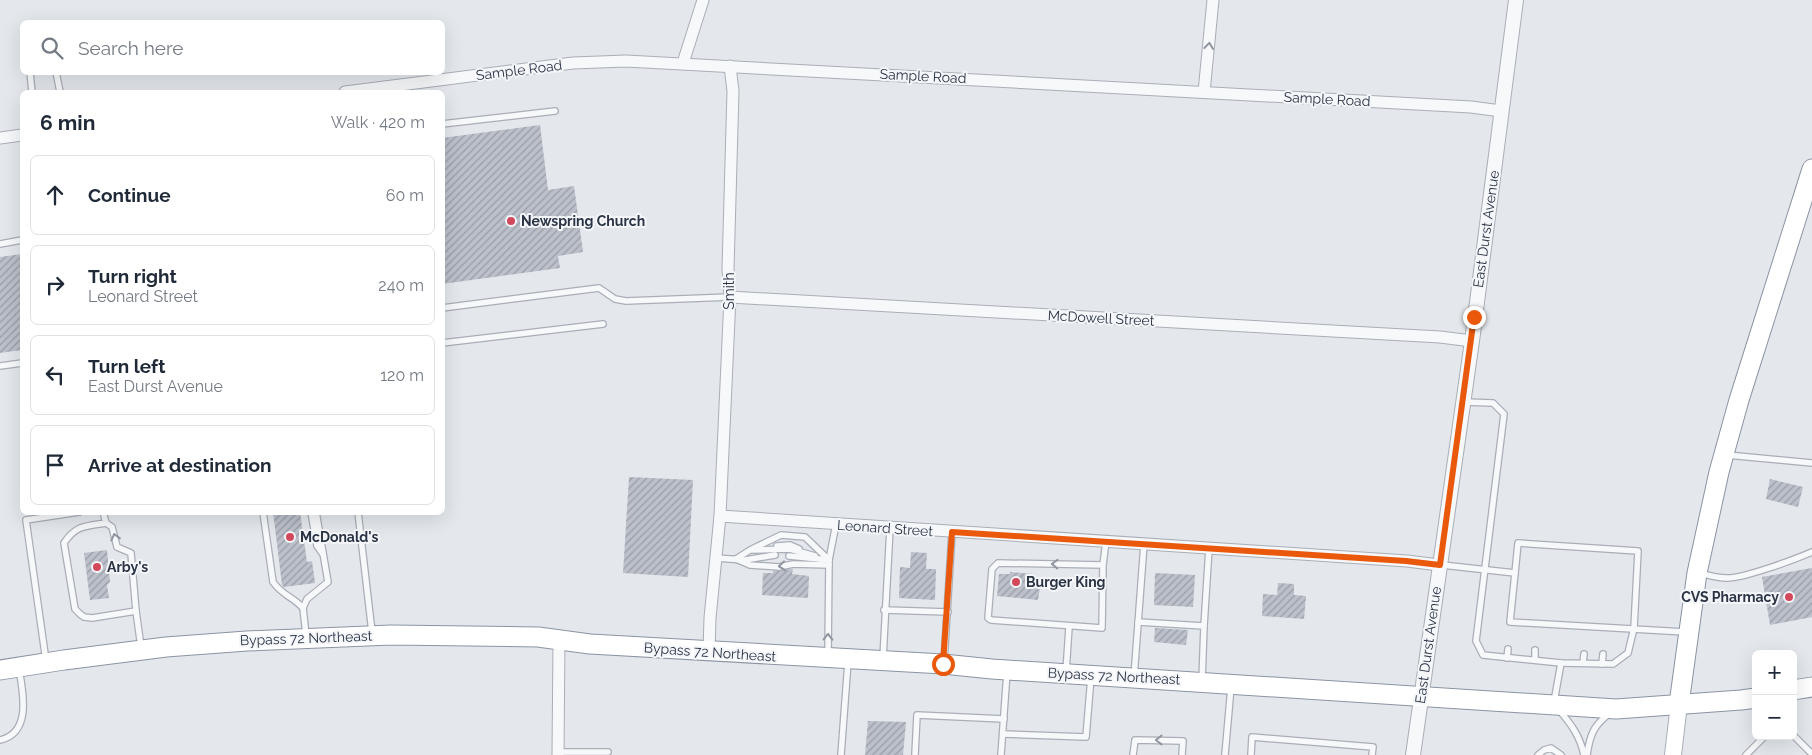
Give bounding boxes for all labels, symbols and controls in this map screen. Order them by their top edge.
search box [20,20,445,75]
icon: search [38,34,66,62]
text: Search here [78,37,184,59]
one-way arrow [1203,42,1214,50]
street label: Sample Road [475,57,563,83]
street label: Sample Road [879,66,967,86]
street label: Sample Road [1283,89,1371,109]
text: 6 min [40,110,95,135]
text: Walk · 420 m [331,113,425,132]
street label: East Durst Avenue [1470,169,1502,289]
icon: ahead [41,181,69,209]
text: Continue [88,184,171,206]
text: 60 m [386,186,424,205]
place label: Newspring Church [521,213,645,229]
marker: Newspring Church [505,215,517,227]
text: Turn right [88,265,177,287]
icon: right [41,271,69,299]
street label: Smith [721,272,737,310]
text: 240 m [378,276,424,295]
text: Leonard Street [88,287,198,306]
route end [1463,306,1486,329]
street label: McDowell Street [1047,307,1155,329]
text: Turn left [88,355,165,377]
icon: left [41,361,69,389]
text: 120 m [380,366,424,385]
text: East Durst Avenue [88,377,223,396]
icon: arrive [41,451,69,479]
text: Arrive at destination [88,454,272,476]
street label: Leonard Street [836,517,934,539]
place label: McDonald's [300,529,379,545]
marker: McDonald's [284,531,296,543]
one-way arrow [110,532,121,541]
one-way arrow [1050,558,1058,569]
place label: Arby's [107,559,148,575]
one-way arrow [778,560,786,571]
marker: Arby's [91,561,103,573]
place label: Burger King [1026,574,1106,590]
marker: Burger King [1010,576,1022,588]
street label: East Durst Avenue [1412,585,1444,705]
place label: CVS Pharmacy [1681,589,1779,605]
marker: CVS Pharmacy [1783,591,1795,603]
street label: Bypass 72 Northeast [239,628,373,648]
one-way arrow [823,633,833,640]
street label: Bypass 72 Northeast [643,639,777,665]
map controls [1752,650,1797,740]
button: + [1752,650,1797,695]
route start [932,653,955,676]
street label: Bypass 72 Northeast [1047,665,1181,687]
button: − [1752,695,1797,740]
one-way arrow [1155,735,1162,745]

